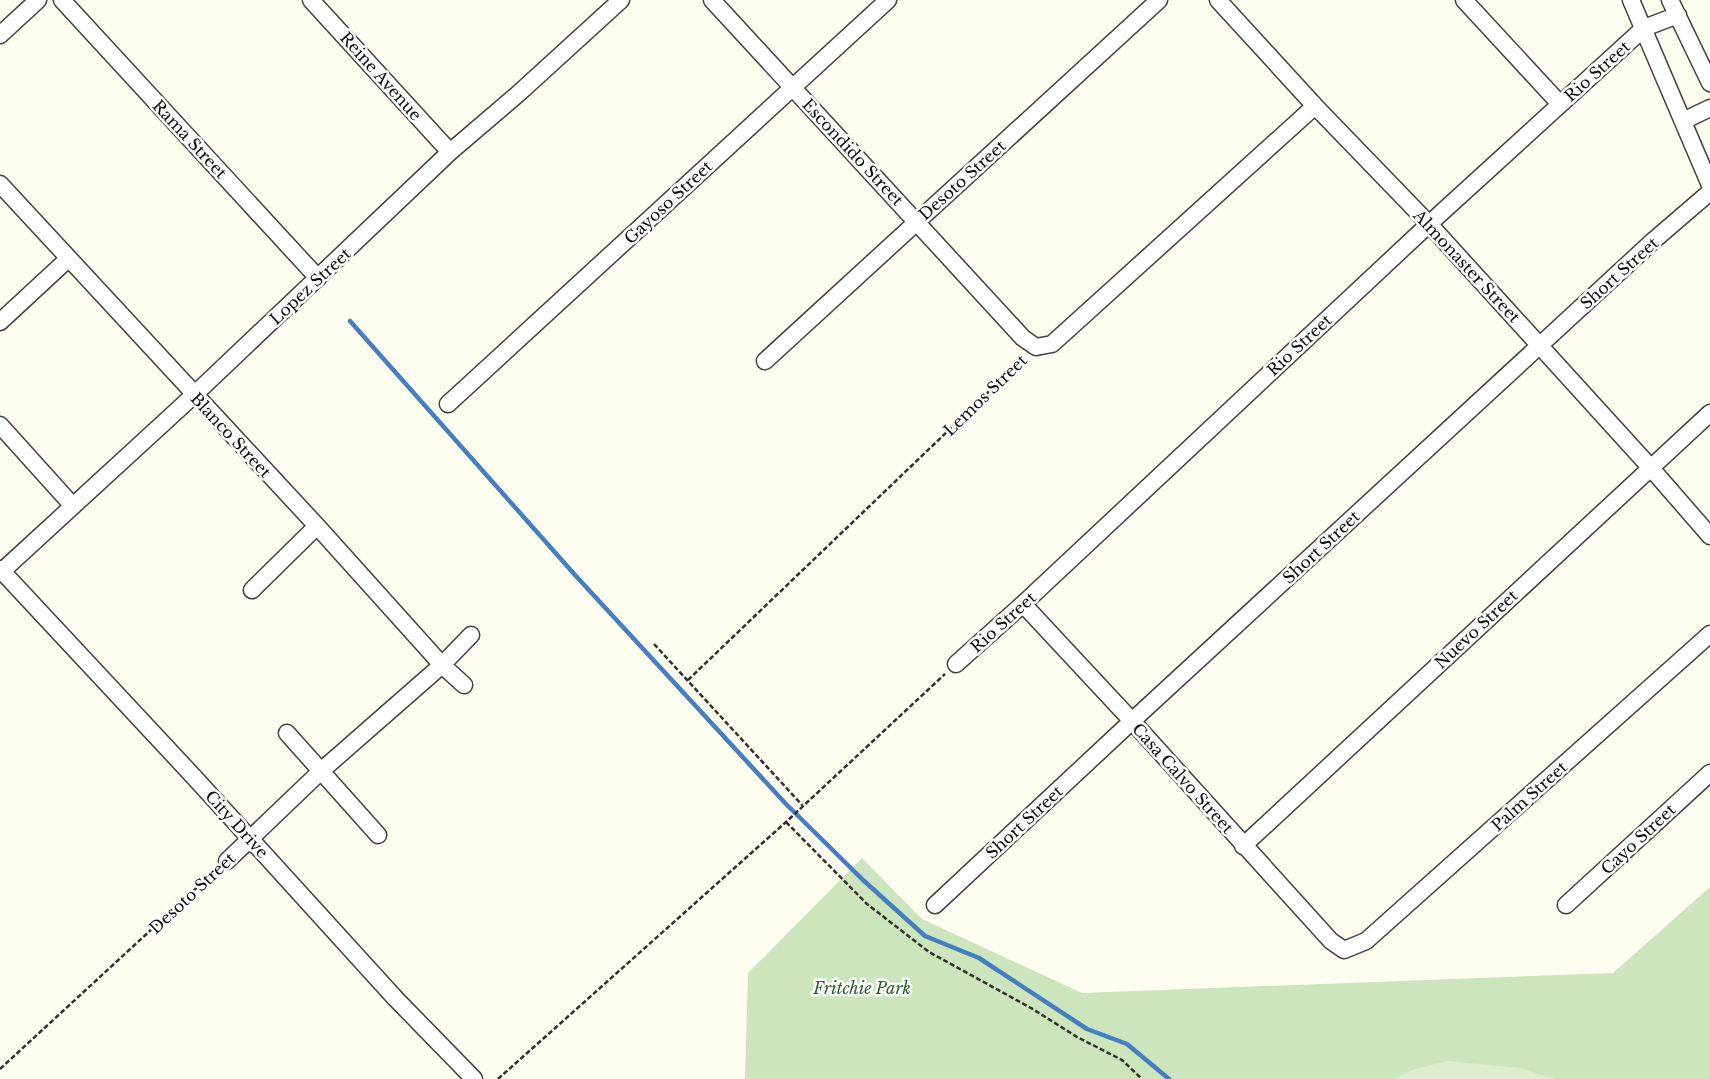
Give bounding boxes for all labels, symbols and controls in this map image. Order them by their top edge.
street label: Reine Avenue [336,28,426,124]
street label: Rio Street [1560,36,1634,106]
street label: Escondido Street [798,94,908,210]
street label: Rama Street [149,96,231,182]
street label: Desoto Street [914,136,1010,224]
street label: Gayoso Street [620,156,716,248]
street label: Almonaster Street [1409,205,1525,327]
street label: Short Street [1576,233,1662,313]
street label: Lopez Street [265,243,355,329]
street label: Rio Street [1262,310,1336,380]
street label: Lemos Street [939,350,1031,440]
street label: Blanco Street [186,388,276,482]
street label: Short Street [1278,506,1364,588]
street label: Nuevo Street [1430,585,1522,673]
street label: Rio Street [966,587,1040,657]
street label: Casa Calvo Street [1128,719,1238,837]
street label: Palm Street [1487,757,1571,835]
street label: Short Street [981,781,1067,863]
street label: City Drive [201,786,273,862]
street label: Cayo Street [1597,799,1679,879]
street label: Desoto Street [145,848,239,938]
park label: Fritchie Park [812,978,911,998]

